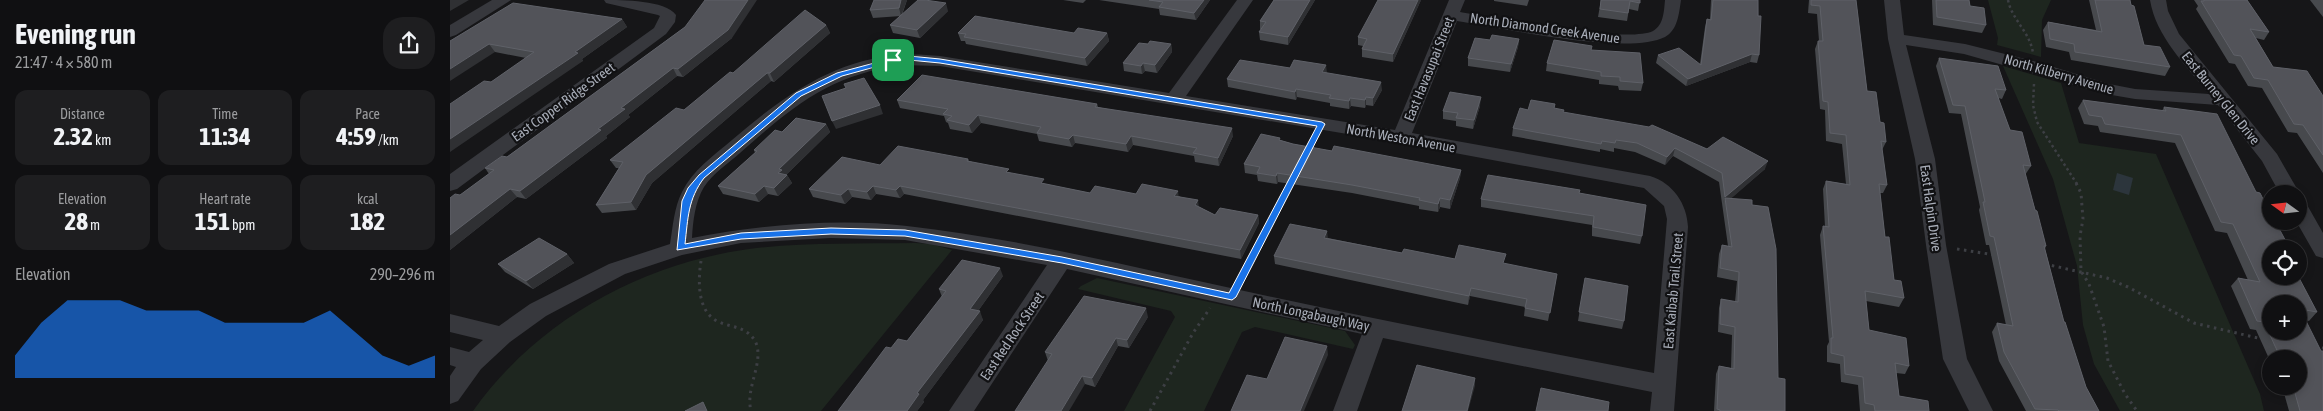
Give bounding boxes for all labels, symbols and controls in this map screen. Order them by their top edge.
street label: North Diamond Creek Avenue [1469,10,1621,46]
street label: East Havasupai Street [1401,15,1457,123]
button: share [383,17,435,69]
text: Evening run [15,18,136,50]
pin [872,39,914,81]
icon: arrive [879,46,907,74]
street label: East Burney Glen Drive [2179,48,2263,148]
street label: North Kilberry Avenue [2002,51,2116,97]
text: 21:47 · 4 × 580 m [15,53,112,71]
street label: East Copper Ridge Street [508,59,618,145]
text: Distance [60,106,105,122]
text: Time [212,106,238,122]
text: Pace [355,106,380,122]
street label: North Weston Avenue [1345,121,1457,155]
text: 2.32 [53,122,93,150]
text: 11:34 [199,122,251,150]
text: 4:59 [336,122,376,150]
text: km [93,132,111,148]
text: /km [376,132,399,148]
street label: East Halpin Drive [1917,164,1945,252]
north arrow [2262,185,2308,230]
map controls [2262,185,2307,395]
text: Elevation [58,191,107,207]
text: Heart rate [199,191,251,207]
text: kcal [357,191,378,207]
text: 28 [65,207,88,235]
text: 151 [195,207,230,235]
text: 182 [350,207,385,235]
text: m [88,217,100,233]
text: bpm [230,217,255,233]
street label: East Kaibab Trail Street [1660,232,1686,350]
button: locate [2262,240,2307,285]
text: Elevation [15,265,70,283]
text: 290–296 m [370,265,435,283]
street label: East Red Rock Street [977,289,1047,383]
street label: North Longabaugh Way [1251,294,1371,334]
button: + [2262,295,2307,340]
button: − [2262,350,2307,395]

